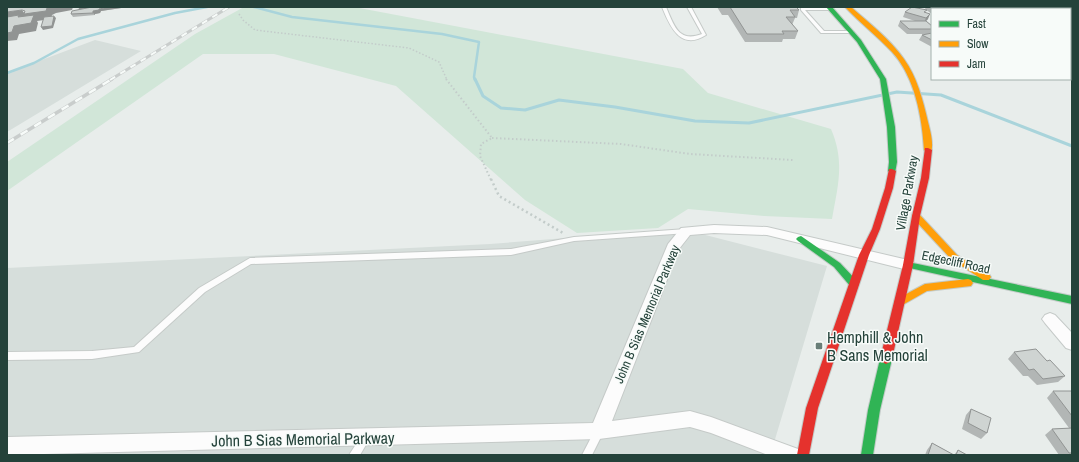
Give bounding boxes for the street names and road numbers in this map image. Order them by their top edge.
street label: Village Parkway [892,153,922,232]
street label: John B Sias Memorial Parkway [610,242,684,386]
street label: Edgecliff Road [920,246,992,278]
street label: John B Sias Memorial Parkway [211,426,395,452]

